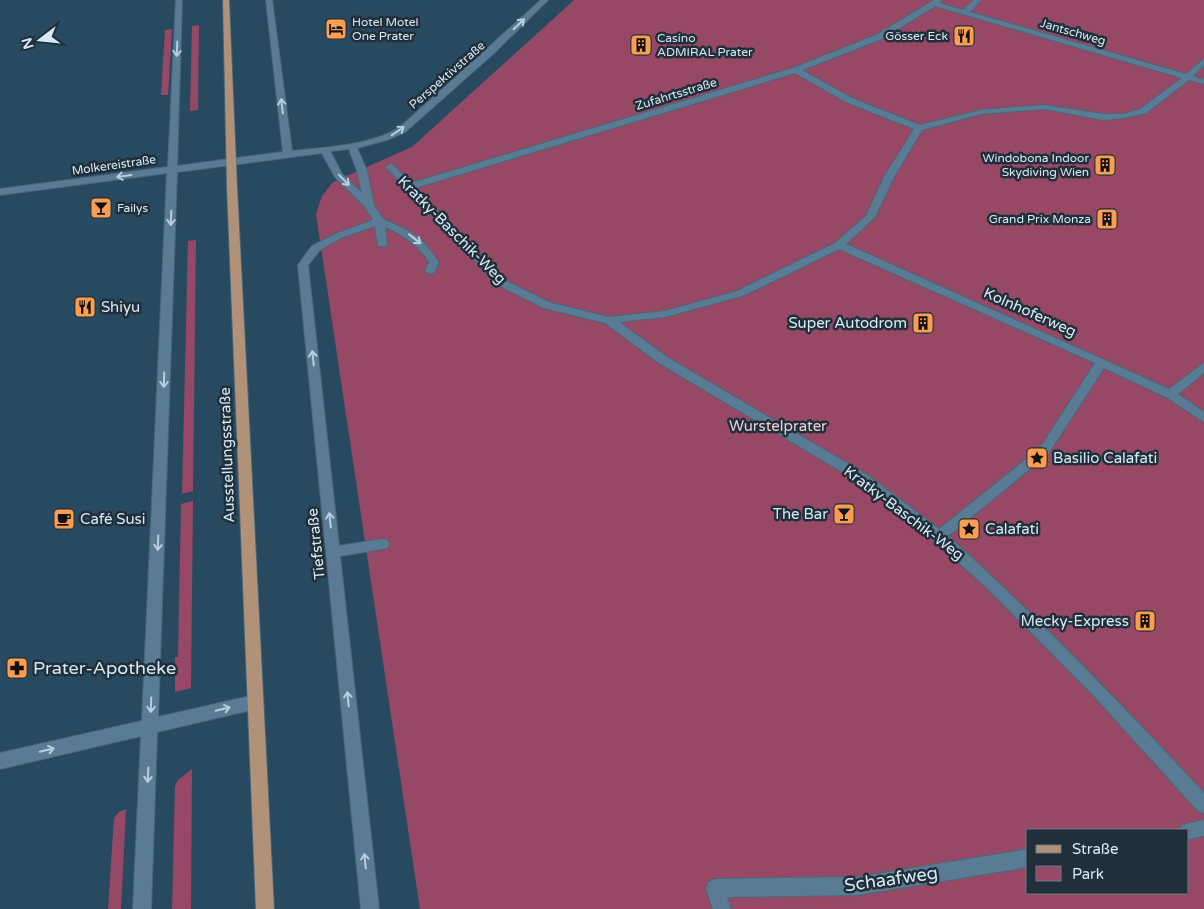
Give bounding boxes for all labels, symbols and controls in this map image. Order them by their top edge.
north arrow [15,15,65,65]
place label: Hotel Motel One Prater [352,15,419,43]
street label: Jantschweg [1039,16,1107,48]
hotel icon: Hotel Motel One Prater [324,17,348,41]
one-way arrow [513,18,526,30]
restaurant icon: Gösser Eck [952,24,976,48]
place label: Gösser Eck [885,29,948,43]
place label: Casino ADMIRAL Prater [657,31,753,59]
building icon: Casino ADMIRAL Prater [629,33,653,57]
text: N [18,36,38,51]
street label: Perspektivstraße [406,38,488,112]
one-way arrow [173,40,182,56]
street label: Zufahrtsstraße [634,75,718,113]
one-way arrow [277,99,287,115]
one-way arrow [391,126,405,136]
place label: Windobona Indoor Skydiving Wien [982,151,1089,179]
street label: Molkereistraße [71,152,157,178]
building icon: Windobona Indoor Skydiving Wien [1093,153,1117,177]
one-way arrow [117,171,133,181]
street label: Kratky-Baschik-Weg [394,172,510,288]
one-way arrow [337,173,349,185]
bar icon: Failys [89,196,113,220]
place label: Failys [117,201,149,215]
building icon: Grand Prix Monza [1095,207,1119,231]
one-way arrow [166,210,175,226]
place label: Grand Prix Monza [989,212,1091,226]
one-way arrow [408,234,422,244]
street label: Kolnhoferweg [981,284,1079,340]
restaurant icon: Shiyu [73,295,97,319]
place label: Shiyu [101,298,140,316]
building icon: Super Autodrom [911,311,935,335]
place label: Super Autodrom [788,314,907,332]
one-way arrow [308,351,318,367]
one-way arrow [159,372,169,388]
street label: Ausstellungsstraße [216,387,238,523]
park label: Wurstelprater [729,417,827,435]
place icon: Basilio Calafati [1025,446,1049,470]
place label: Basilio Calafati [1053,449,1157,467]
street label: Kratky-Baschik-Weg [840,462,968,564]
bar icon: The Bar [832,502,856,526]
place label: The Bar [773,505,828,523]
cafe icon: Café Susi [52,507,76,531]
street label: Tiefstraße [303,507,329,581]
place label: Café Susi [80,510,146,528]
one-way arrow [325,512,335,528]
place icon: Calafati [957,517,981,541]
place label: Calafati [985,520,1039,538]
one-way arrow [153,535,162,551]
building icon: Mecky-Express [1133,609,1157,633]
place label: Mecky-Express [1020,612,1129,630]
pharmacy icon: Prater-Apotheke [5,656,29,680]
place label: Prater-Apotheke [33,657,176,679]
one-way arrow [344,691,353,707]
one-way arrow [146,696,156,713]
one-way arrow [214,704,230,713]
one-way arrow [39,745,55,754]
one-way arrow [143,766,153,782]
legend [1026,829,1189,894]
text: Straße [1072,840,1118,858]
one-way arrow [360,853,370,869]
street label: Schaafweg [843,862,939,896]
text: Park [1072,865,1104,883]

